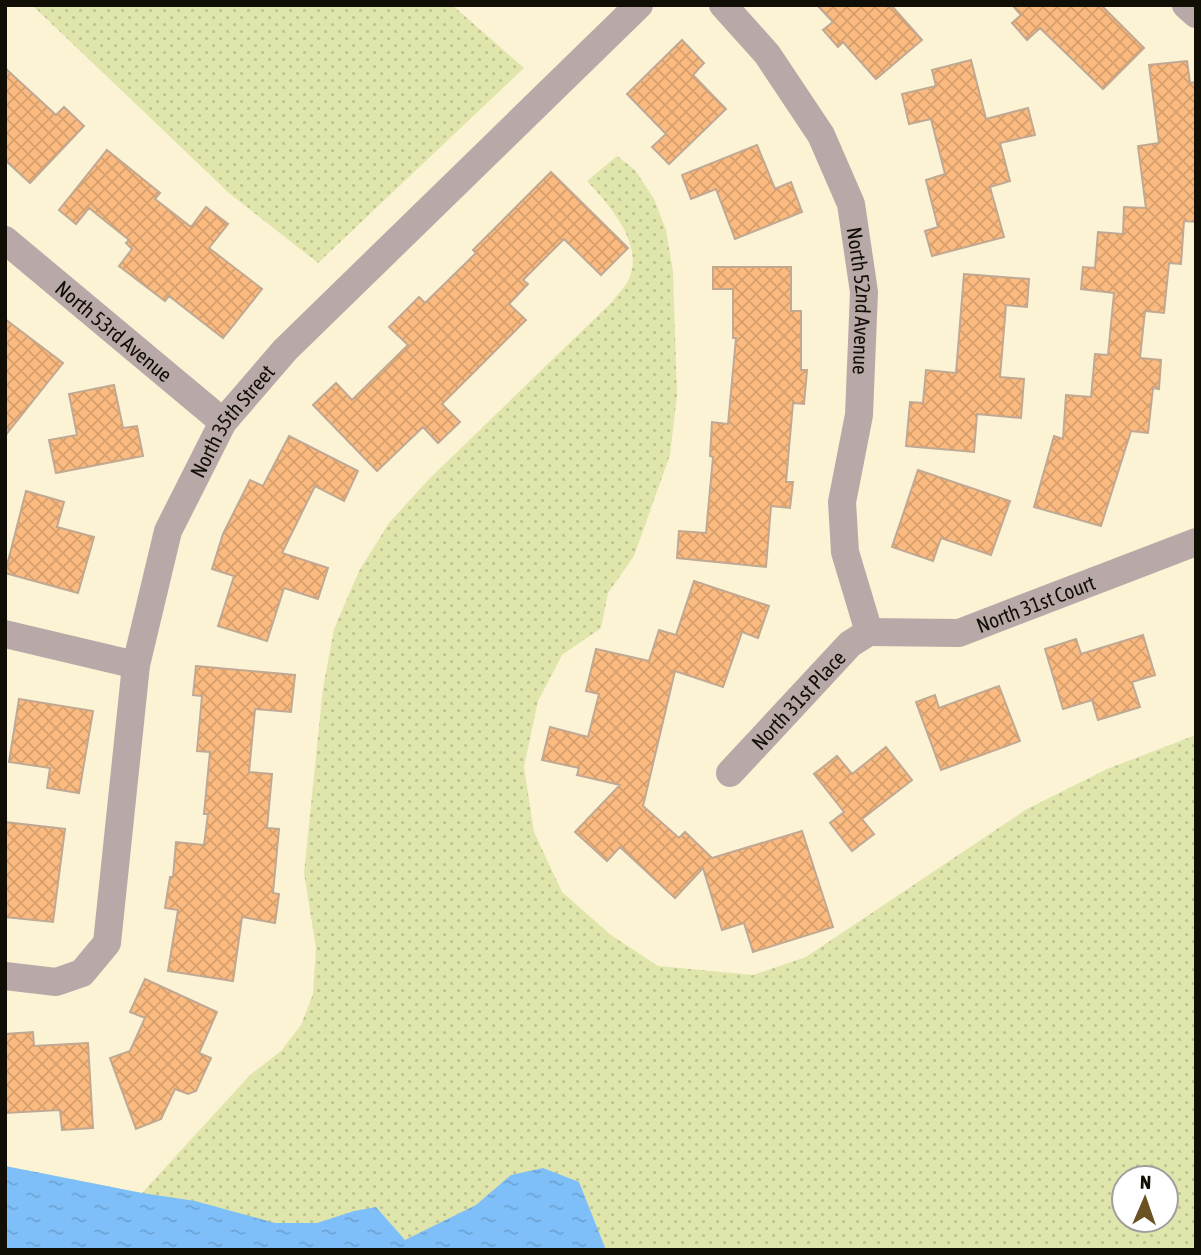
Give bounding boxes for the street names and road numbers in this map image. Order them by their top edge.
street label: North 52nd Avenue [843,225,876,375]
street label: North 53rd Avenue [51,276,177,386]
street label: North 35th Street [185,360,279,481]
street label: North 31st Court [973,570,1098,637]
street label: North 31st Place [746,645,850,754]

